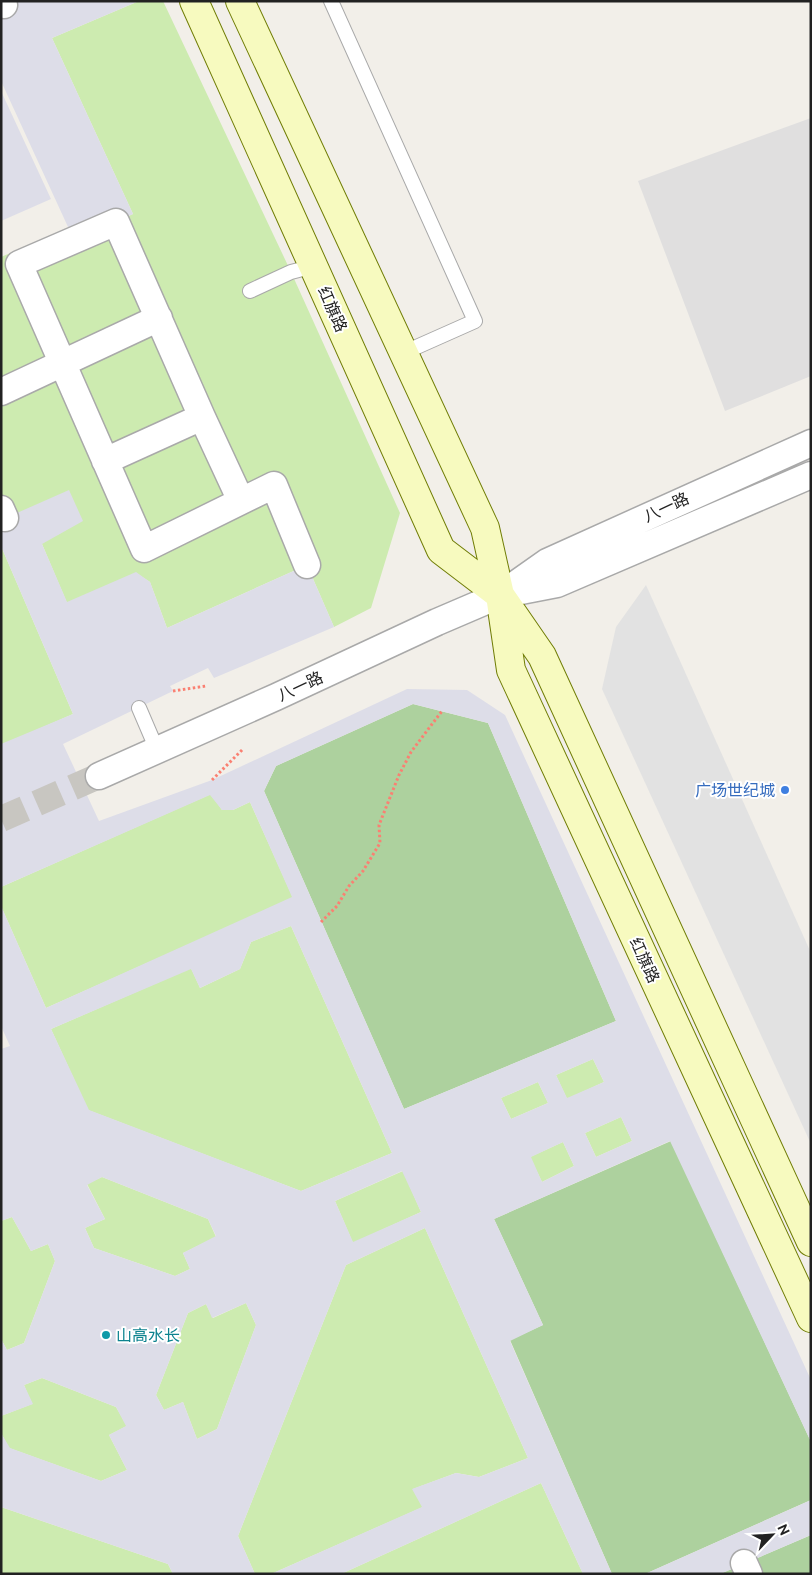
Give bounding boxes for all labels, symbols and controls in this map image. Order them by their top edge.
street label: 红旗路 [315,283,351,335]
street label: 八一路 [640,489,692,525]
street label: 八一路 [274,668,326,704]
place label: 广场世纪城 [695,781,775,799]
marker: 广场世纪城 [779,784,791,796]
street label: 红旗路 [627,934,663,986]
place label: 山高水长 [116,1326,180,1344]
marker: 山高水长 [100,1329,112,1341]
north arrow [747,1510,797,1560]
text: N [774,1521,793,1538]

